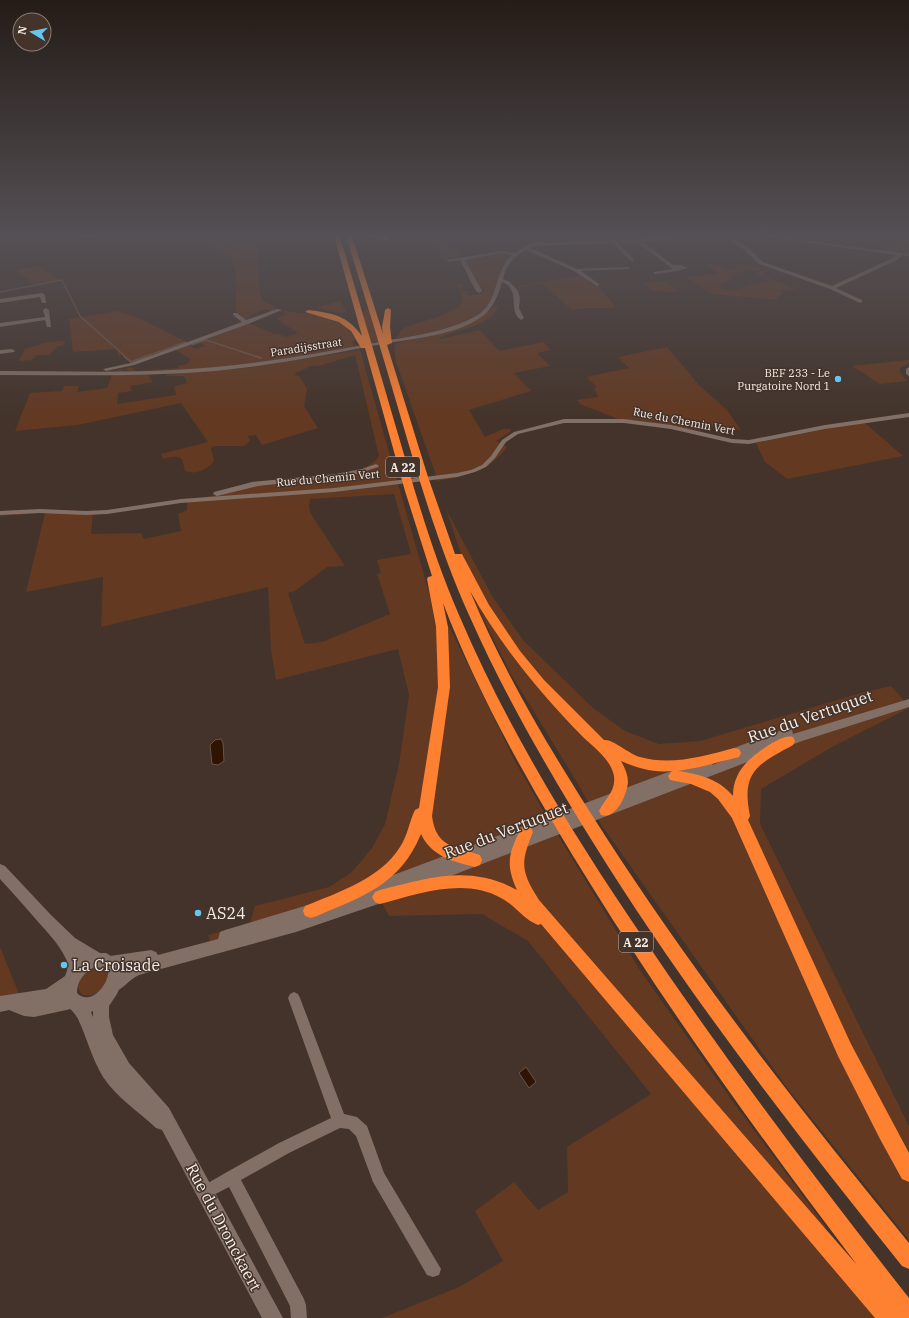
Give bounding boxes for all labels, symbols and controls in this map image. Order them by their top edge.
north arrow [12,12,52,52]
text: N [15,24,30,36]
street label: Paradijsstraat [269,334,343,360]
place label: BEF 233 - Le Purgatoire Nord 1 [737,366,830,393]
marker: BEF 233 - Le Purgatoire Nord 1 [833,374,843,384]
street label: Rue du Chemin Vert [632,404,736,438]
road number: A 22 [386,457,420,477]
street label: Rue du Chemin Vert [276,467,380,489]
street label: Rue du Vertuquet [745,685,876,747]
street label: Rue du Vertuquet [441,797,571,863]
place label: AS24 [206,903,246,923]
marker: AS24 [193,908,203,918]
road number: A 22 [619,932,653,952]
place label: La Croisade [72,955,160,975]
marker: La Croisade [59,960,69,970]
street label: Rue du Dronckaert [182,1160,266,1295]

